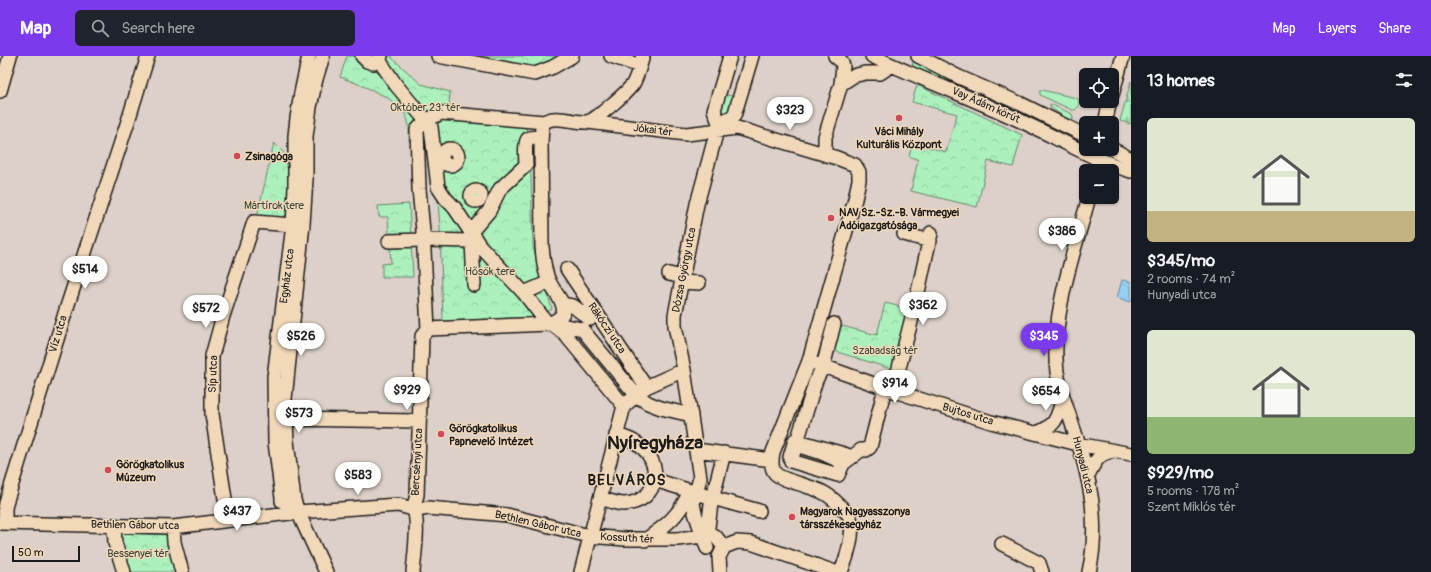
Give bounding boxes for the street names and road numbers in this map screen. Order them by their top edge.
street label: Vay Ádám körút [950,84,1023,126]
street label: Jókai tér [633,121,673,139]
street label: Dózsa György utca [669,226,699,314]
street label: Egyház utca [277,248,297,304]
street label: Rákóczi utca [585,300,629,356]
street label: Víz utca [46,314,70,354]
street label: Síp utca [206,355,220,393]
street label: Bujtos utca [941,400,995,428]
street label: Bercsényi utca [409,428,425,496]
street label: Hunyadi utca [1070,435,1096,495]
street label: Bethlen Gábor utca [493,508,583,540]
street label: Bethlen Gábor utca [91,518,179,532]
street label: Kossuth tér [600,530,654,546]

